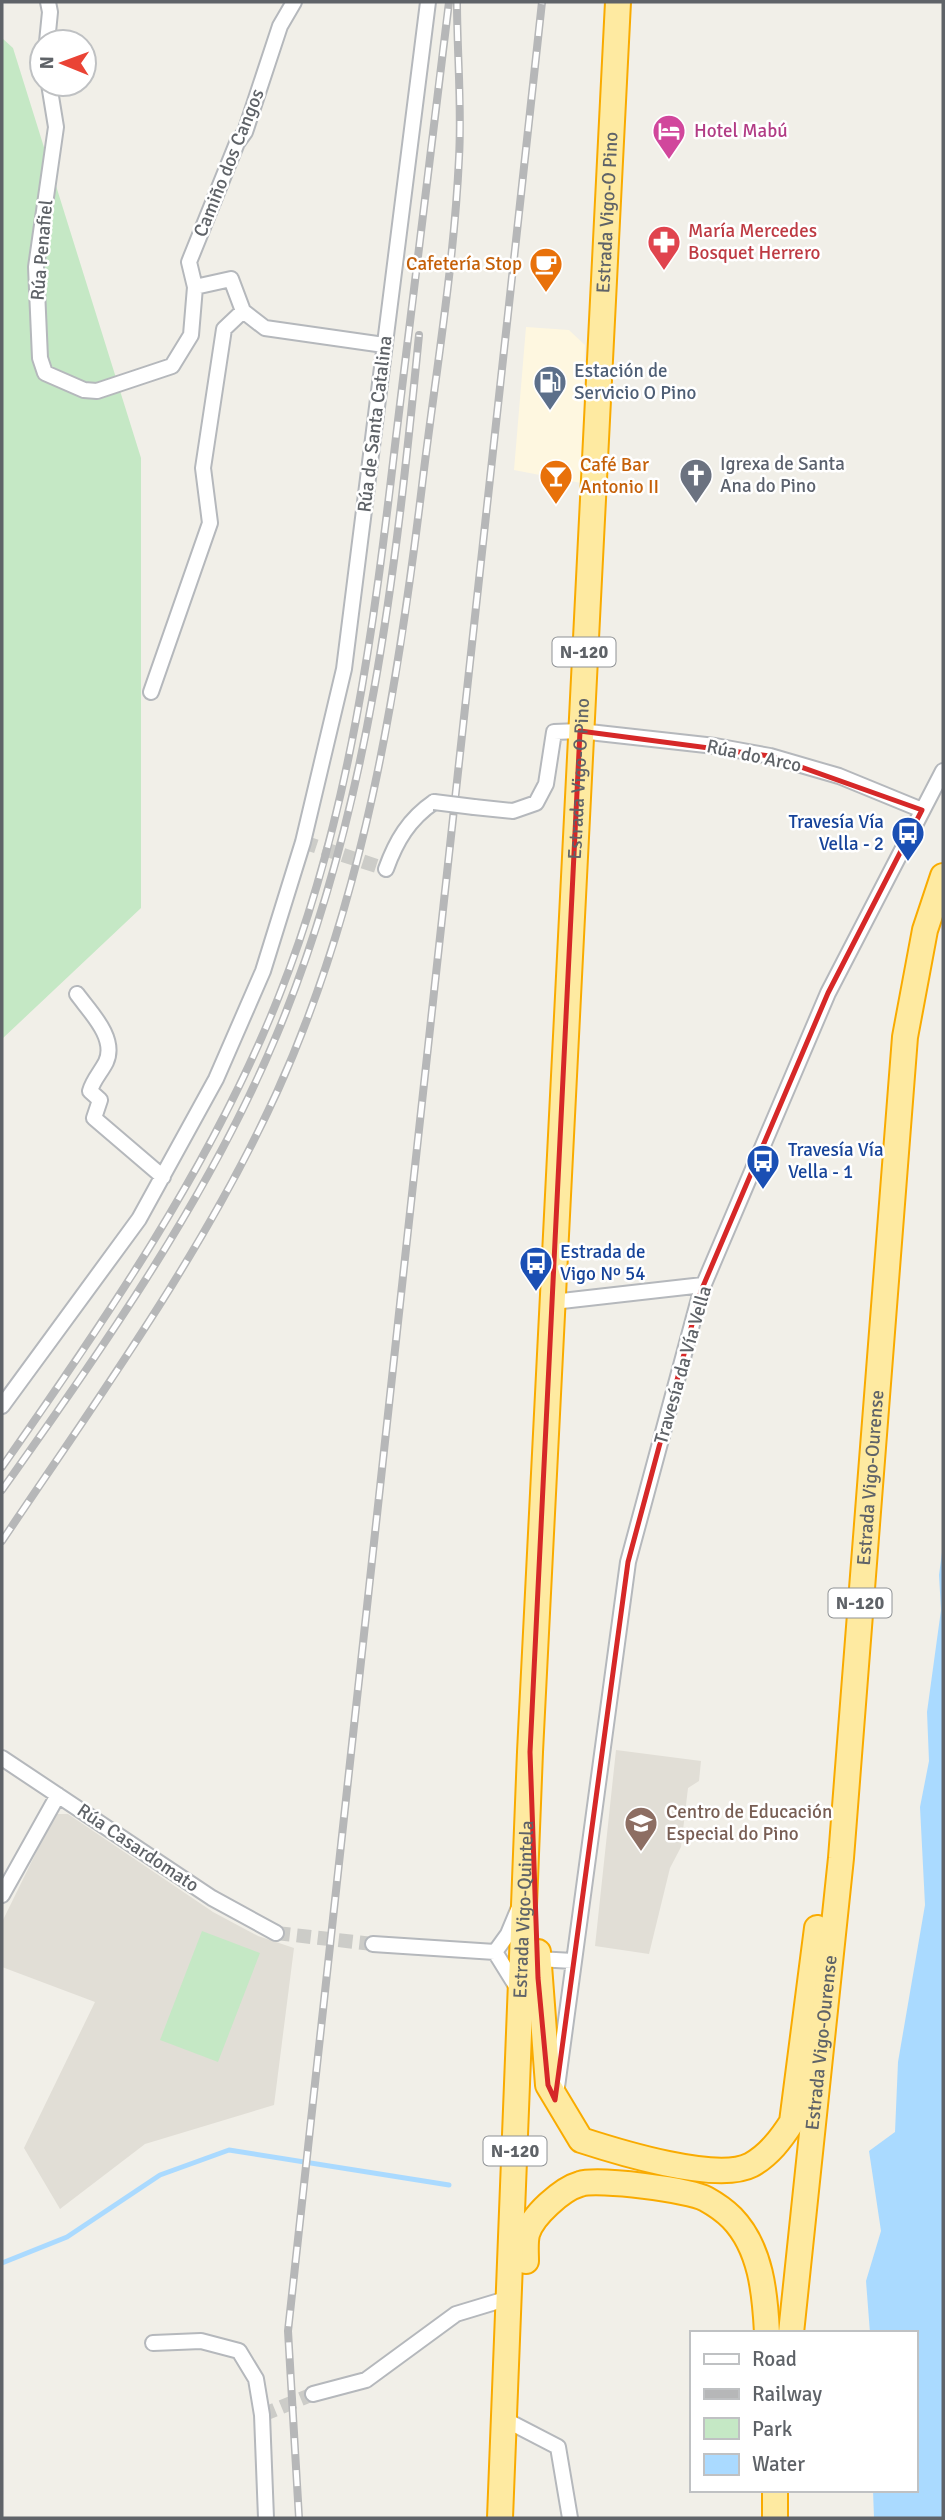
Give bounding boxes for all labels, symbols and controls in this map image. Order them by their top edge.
north arrow [28,28,98,98]
text: N [35,56,59,70]
street label: Camiño dos Cangos [188,85,270,241]
hotel icon: Hotel Mabú [650,112,688,161]
place label: Hotel Mabú [694,119,788,143]
street label: Estrada Vigo-O Pino [591,131,623,294]
street label: Rúa Penafiel [26,199,58,301]
place label: María Mercedes Bosquet Herrero [688,219,821,265]
pharmacy icon: María Mercedes Bosquet Herrero [645,223,683,272]
cafe icon: Cafetería Stop [527,245,565,294]
place label: Cafetería Stop [406,252,522,276]
street label: Rúa de Santa Catalina [352,334,398,514]
place label: Estación de Servicio O Pino [574,359,697,405]
fuel station icon: Estación de Servicio O Pino [531,363,569,412]
place label: Igrexa de Santa Ana do Pino [720,452,845,498]
place label: Café Bar Antonio II [580,453,659,499]
church icon: Igrexa de Santa Ana do Pino [677,456,715,505]
bar icon: Café Bar Antonio II [537,457,575,506]
road number: N-120 [552,638,616,666]
street label: Estrada Vigo-O Pino [563,697,595,860]
street label: Rúa do Arco [704,734,804,778]
place label: Travesía Vía Vella - 2 [788,810,884,856]
bus stop icon: Travesía Vía Vella - 2 [889,814,927,863]
place label: Travesía Vía Vella - 1 [788,1138,884,1184]
bus stop icon: Travesía Vía Vella - 1 [744,1142,782,1191]
place label: Estrada de Vigo Nº 54 [560,1240,646,1286]
bus stop icon: Estrada de Vigo Nº 54 [517,1244,555,1293]
street label: Travesía da Vía Vella [649,1283,717,1447]
street label: Estrada Vigo-Ourense [852,1389,889,1566]
road number: N-120 [828,1588,892,1618]
street label: Rúa Casardomato [72,1798,204,1898]
place label: Centro de Educación Especial do Pino [666,1800,832,1846]
school or university icon: Centro de Educación Especial do Pino [622,1804,660,1853]
street label: Estrada Vigo-Quintela [508,1820,539,1999]
street label: Estrada Vigo-Ourense [800,1954,843,2131]
road number: N-120 [484,2136,546,2166]
legend [690,2331,917,2492]
text: Road [752,2346,797,2372]
text: Railway [752,2381,822,2407]
text: Park [752,2416,793,2442]
text: Water [752,2451,805,2477]

